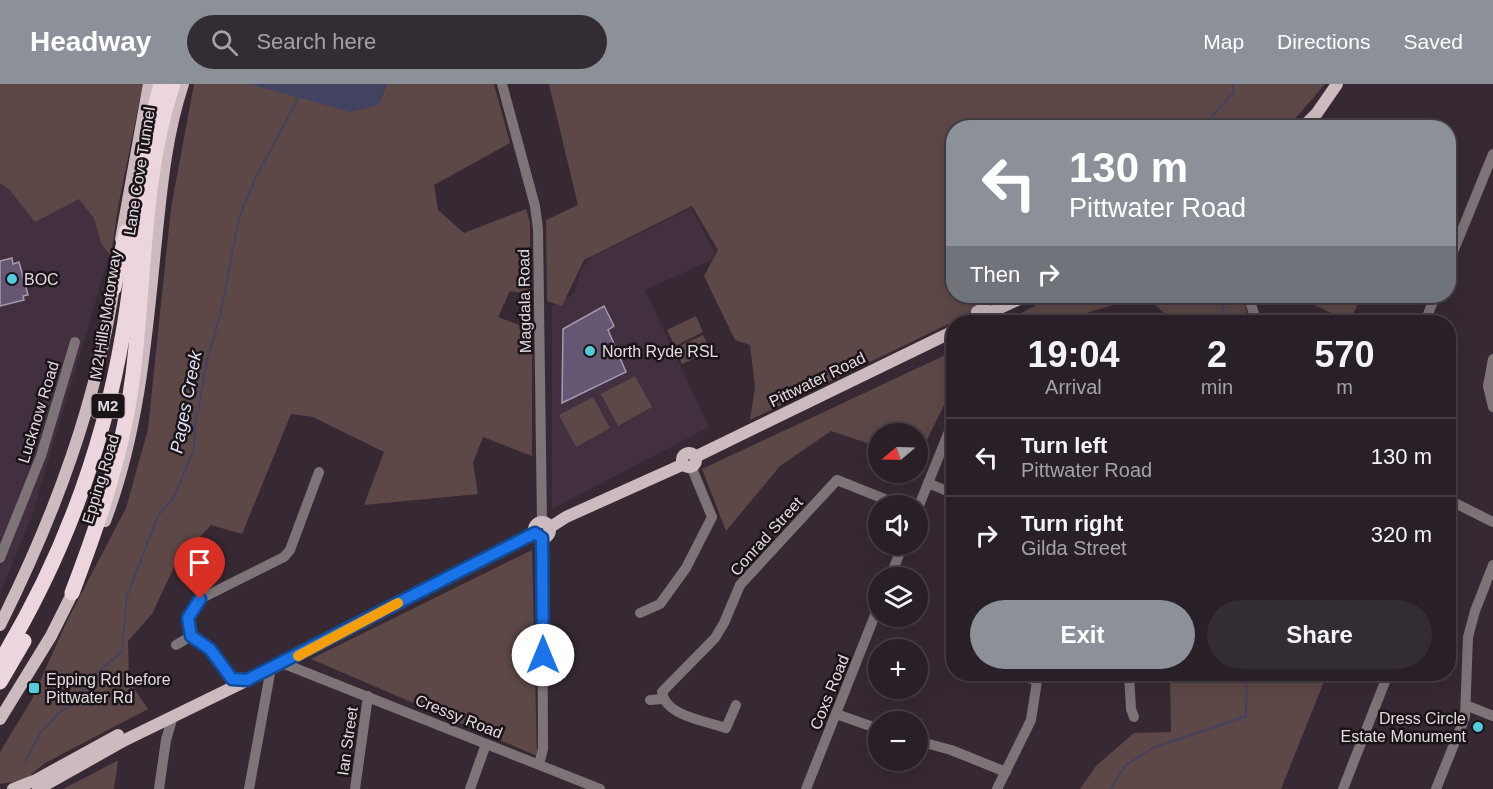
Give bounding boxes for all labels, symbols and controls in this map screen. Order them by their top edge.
search box [187,15,607,69]
text: Headway [30,26,151,57]
icon: search [208,26,241,59]
text: Search here [256,29,376,54]
text: Map [1203,30,1244,53]
text: Directions [1277,30,1370,53]
text: Saved [1403,30,1463,53]
street label: Lane Cove Tunnel [121,106,158,237]
icon: left [970,144,1048,222]
text: 130 m [1069,144,1188,191]
text: Pittwater Road [1069,193,1246,223]
street label: M2 Hills Motorway [87,249,124,381]
street label: Magdala Road [515,249,534,353]
icon: right [1032,258,1065,291]
text: Then [970,262,1020,287]
place label: BOC [24,271,59,288]
marker: BOC [5,272,19,286]
text: 19:04 [1027,334,1119,375]
text: 2 [1207,334,1227,375]
text: 570 [1314,334,1375,375]
place label: North Ryde RSL [602,343,719,360]
marker: North Ryde RSL [583,344,597,358]
water label: Pages Creek [166,348,206,455]
street label: Pittwater Road [766,349,868,410]
street label: Lucknow Road [15,359,62,465]
text: Arrival [1045,376,1102,398]
text: min [1201,376,1233,398]
text: m [1336,376,1353,398]
road number: M2 [92,394,124,418]
north arrow [868,423,928,483]
map controls [868,423,928,771]
street label: Epping Road [79,432,122,526]
text: Turn left [1021,433,1107,458]
icon: left [970,441,1003,474]
text: 130 m [1371,444,1432,469]
text: Pittwater Road [1021,459,1152,481]
street label: Conrad Street [727,493,806,579]
button: sound [868,495,928,555]
text: Turn right [1021,511,1123,536]
icon: right [970,519,1003,552]
text: 320 m [1371,522,1432,547]
pin [174,537,225,599]
text: Gilda Street [1021,537,1127,559]
icon: arrive [183,546,216,579]
button: layers [868,567,928,627]
button: Exit [970,600,1195,669]
button: Share [1207,600,1432,669]
position arrow [511,623,575,687]
button: + [868,639,928,699]
street label: Coxs Road [807,652,852,732]
place label: Epping Rd before Pittwater Rd [46,671,171,706]
marker: Epping Rd before Pittwater Rd [27,681,41,695]
street label: Cressy Road [413,691,505,742]
street label: Ian Street [334,705,361,777]
place label: Dress Circle Estate Monument [1341,710,1467,745]
button: − [868,711,928,771]
marker: Dress Circle Estate Monument [1471,720,1485,734]

